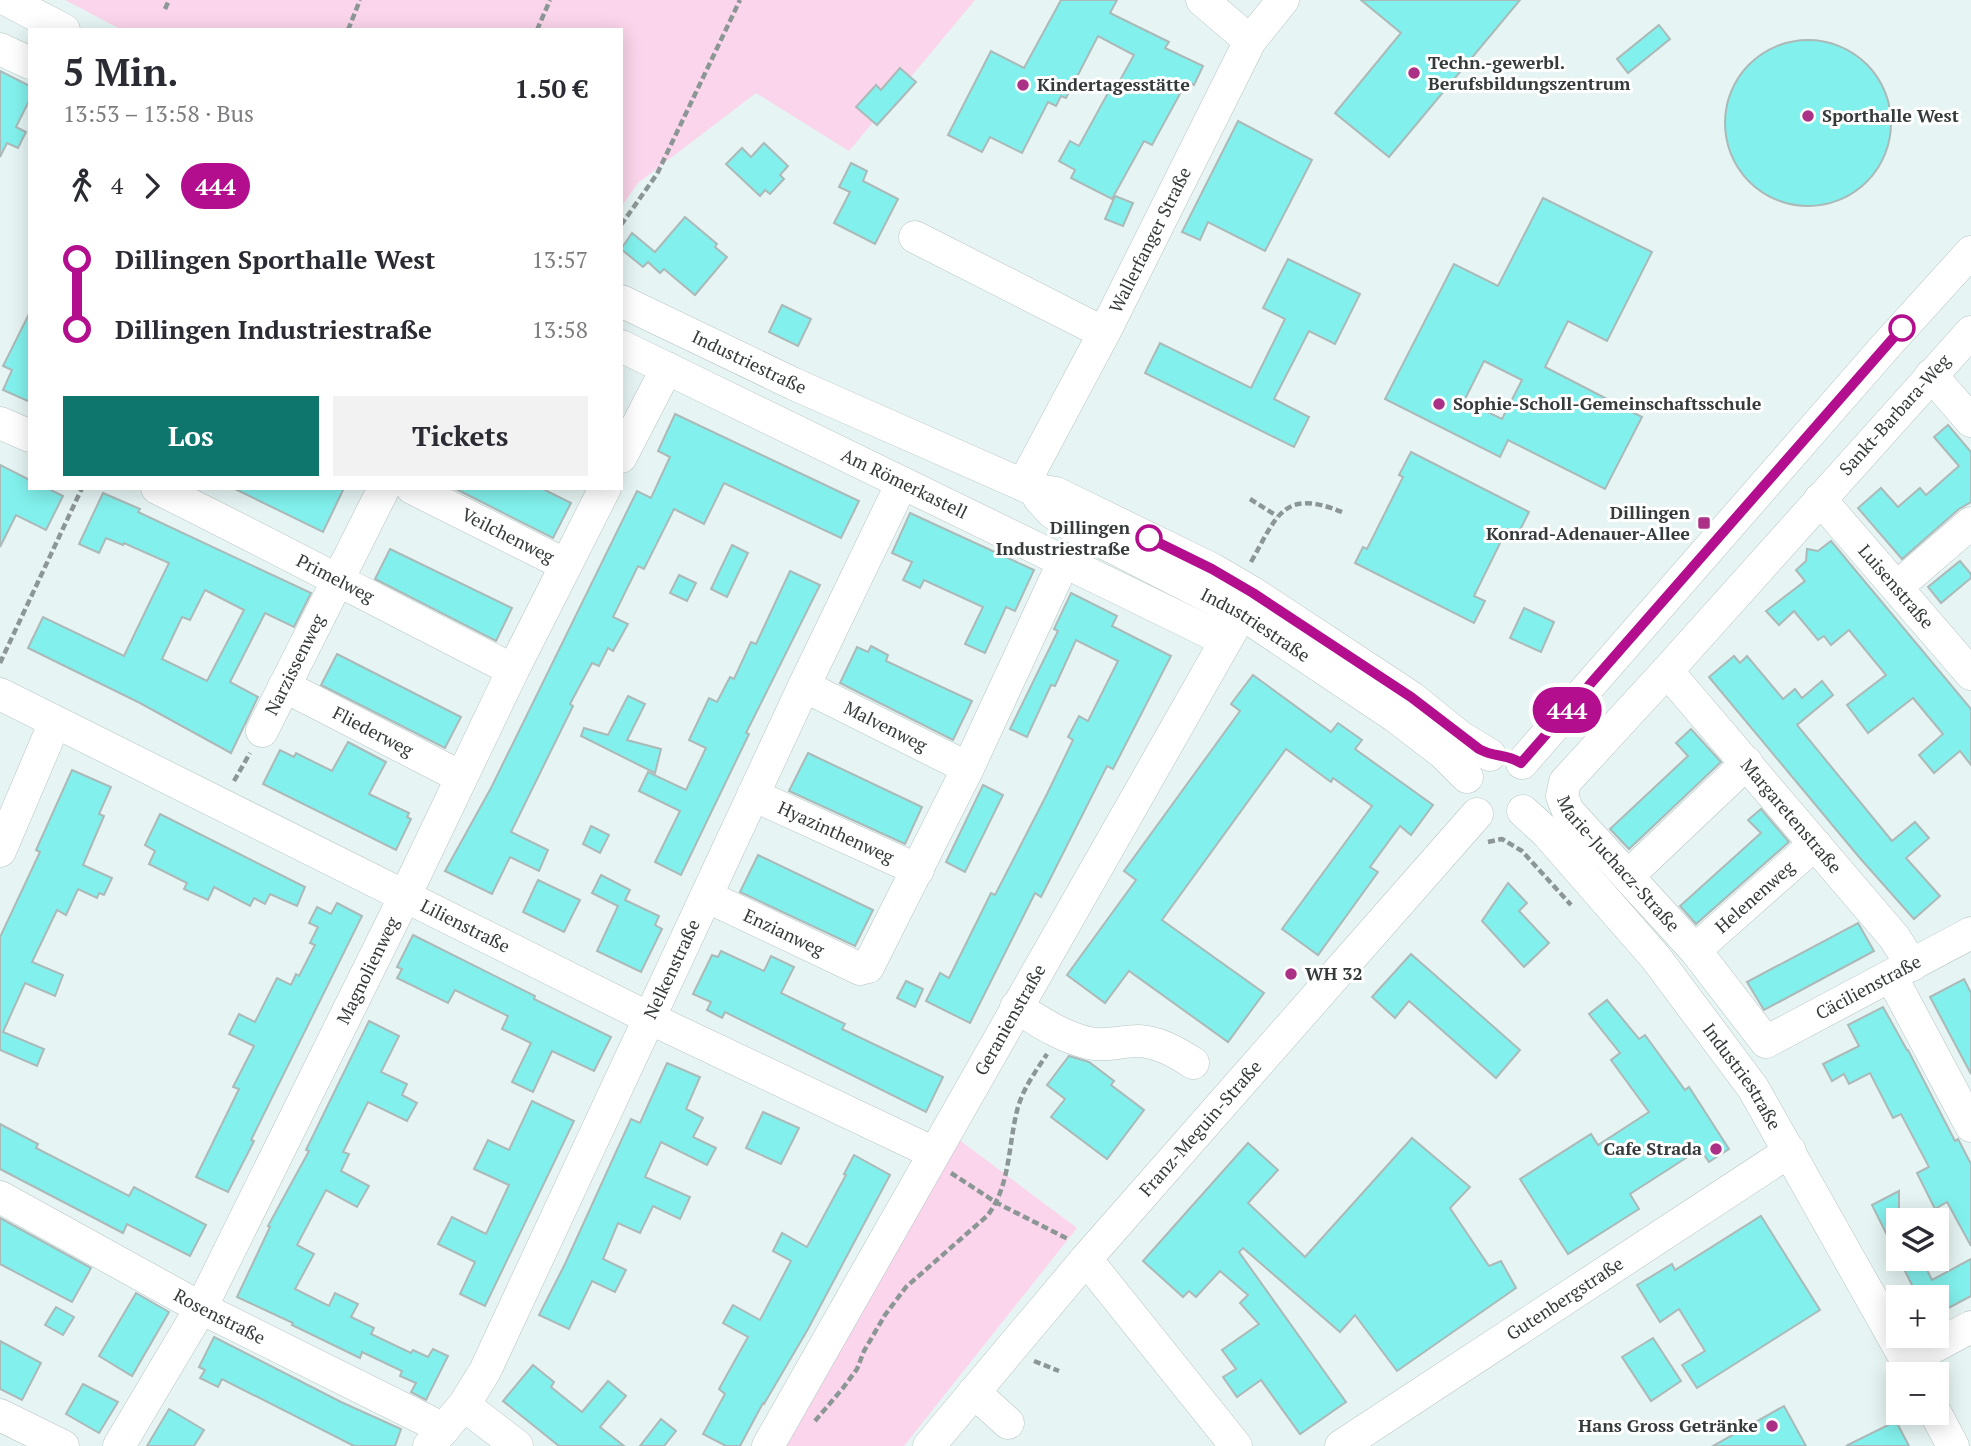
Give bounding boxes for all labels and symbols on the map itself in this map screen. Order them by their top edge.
place label: Techn.-gewerbl. Berufsbildungszentrum [1428,50,1631,95]
marker: Techn.-gewerbl. Berufsbildungszentrum [1406,65,1422,81]
place label: Kindertagesstätte [1037,72,1190,96]
marker: Kindertagesstätte [1015,77,1031,93]
place label: Sporthalle West [1822,103,1959,127]
marker: Sporthalle West [1800,108,1816,124]
street label: Wallerfanger Straße [1103,163,1196,317]
unlabelled marker [1889,315,1915,341]
street label: Industriestraße [688,324,810,399]
street label: Sankt-Barbara-Weg [1833,348,1955,480]
place label: Sophie-Scholl-Gemeinschaftsschule [1453,391,1762,415]
marker: Sophie-Scholl-Gemeinschaftsschule [1431,396,1447,412]
street label: Am Römerkastell [838,442,972,524]
place label: Dillingen Konrad-Adenauer-Allee [1486,500,1690,545]
street label: Veilchenweg [458,502,559,568]
place label: Dillingen Industriestraße [996,515,1130,560]
marker: Dillingen Konrad-Adenauer-Allee [1696,515,1712,531]
marker: Dillingen Industriestraße [1136,525,1162,551]
street label: Luisenstraße [1853,539,1940,633]
street label: Primelweg [293,548,379,608]
street label: Industriestraße [1197,581,1315,667]
street label: Narzissenweg [259,609,330,719]
line badge: 444 [1527,687,1607,733]
street label: Malvenweg [840,695,932,757]
street label: Fliederweg [329,700,418,762]
street label: Margaretenstraße [1736,753,1848,878]
street label: Marie-Juchacz-Straße [1552,792,1686,937]
street label: Hyazinthenweg [775,795,898,869]
street label: Helenenweg [1709,854,1800,938]
street label: Lilienstraße [417,893,514,958]
street label: Enzianweg [740,903,829,962]
street label: Magnolienweg [330,912,404,1028]
street label: Nelkenstraße [638,915,705,1023]
street label: Cäcilienstraße [1811,949,1925,1025]
street label: Geranienstraße [968,960,1051,1080]
place label: WH 32 [1305,961,1363,985]
marker: WH 32 [1283,966,1299,982]
street label: Industriestraße [1698,1018,1787,1134]
street label: Franz-Meguin-Straße [1134,1055,1266,1201]
place label: Cafe Strada [1603,1136,1702,1160]
marker: Cafe Strada [1708,1141,1724,1157]
street label: Gutenbergstraße [1501,1251,1628,1345]
street label: Rosenstraße [170,1282,270,1349]
place label: Hans Gross Getränke [1578,1413,1758,1437]
marker: Hans Gross Getränke [1764,1418,1780,1434]

